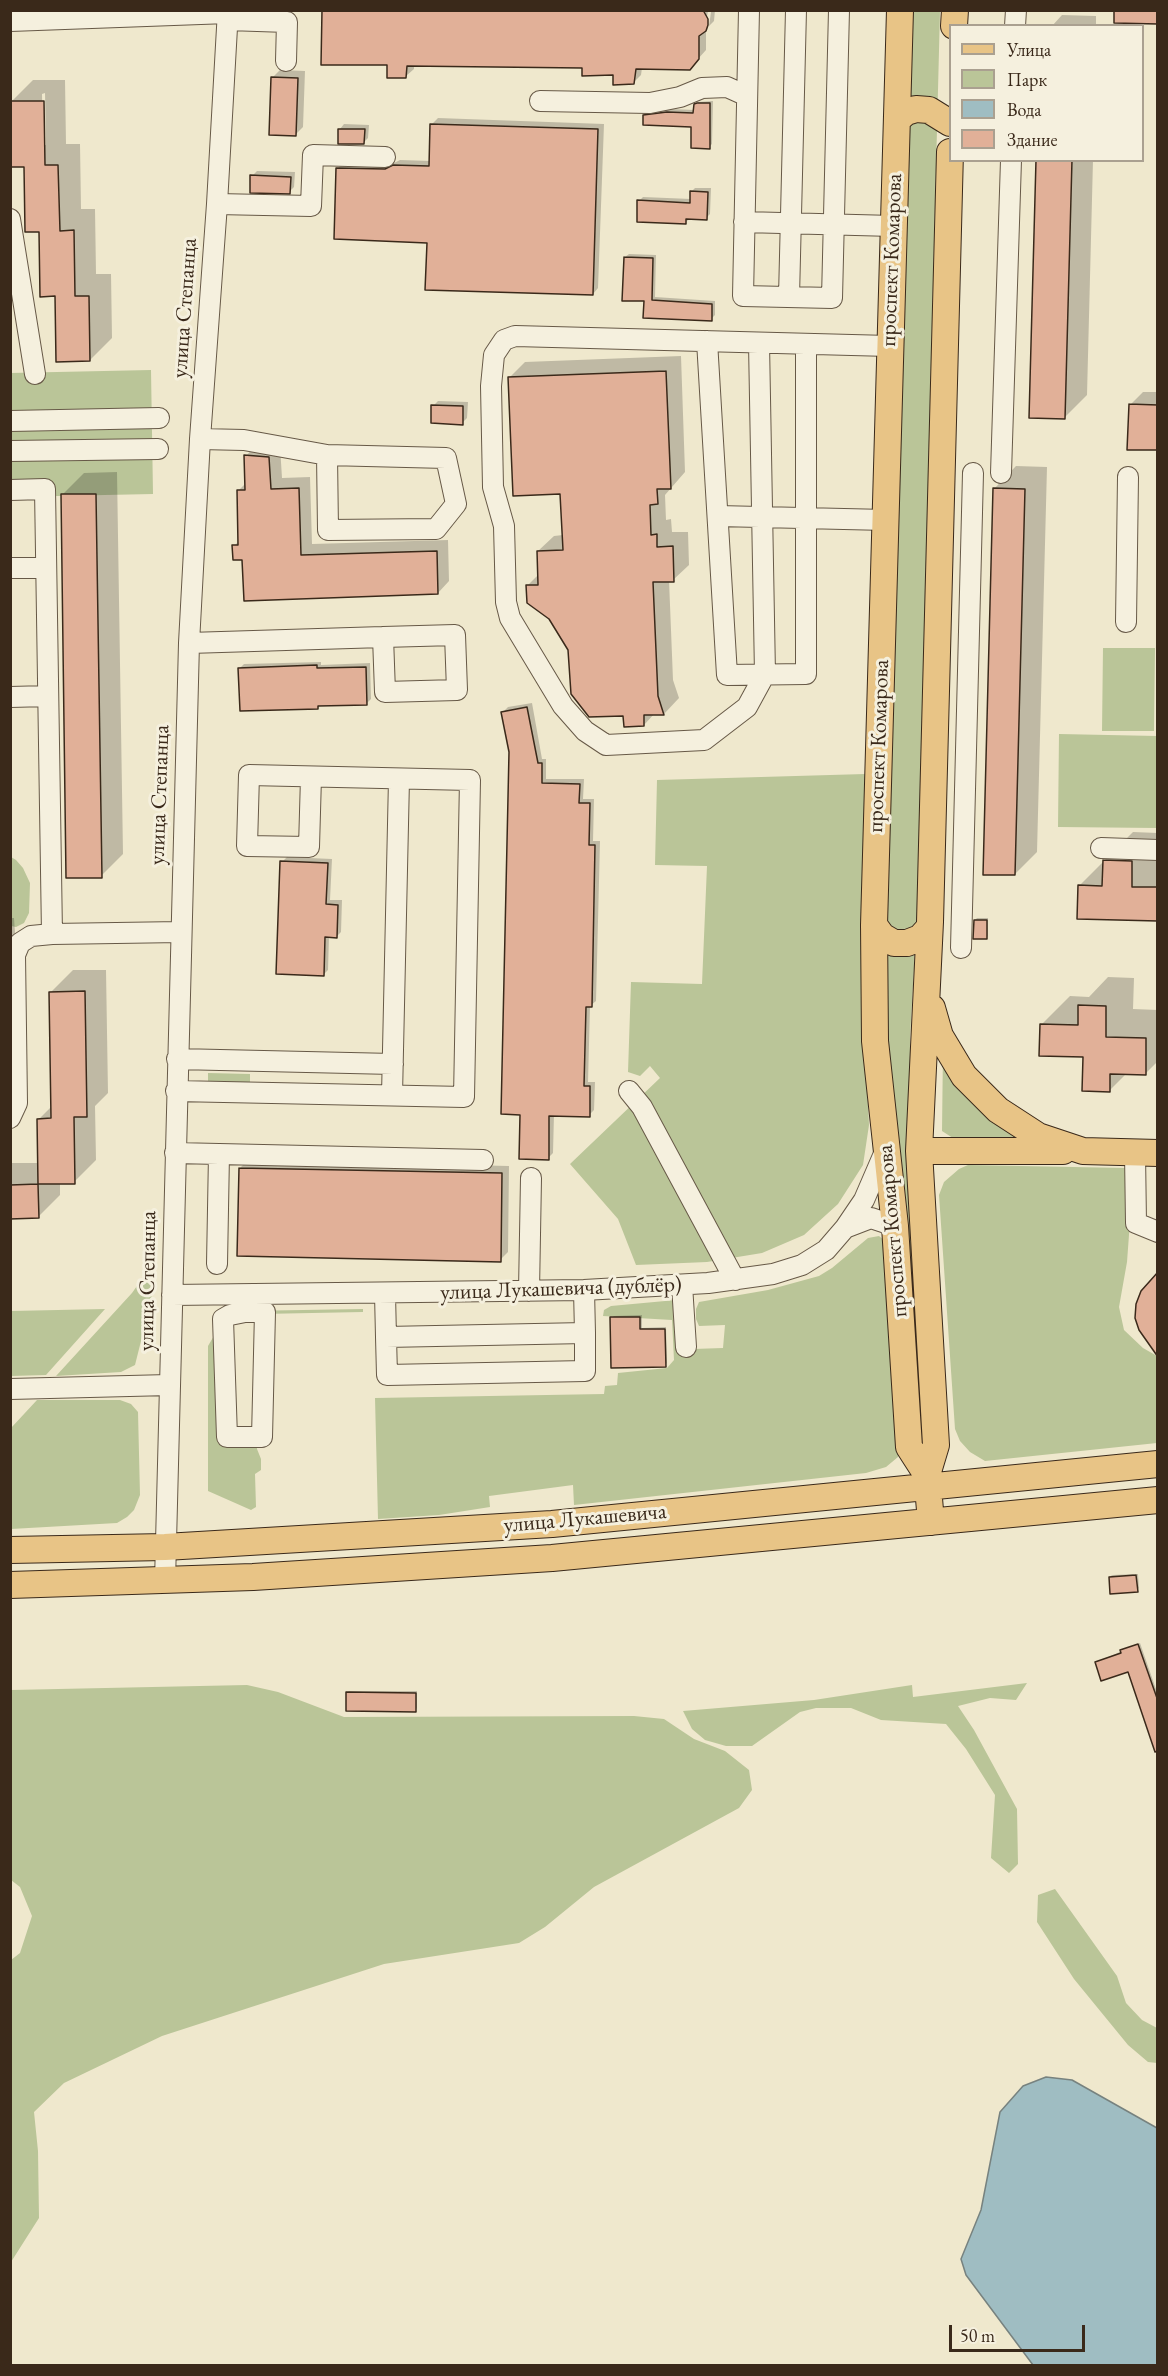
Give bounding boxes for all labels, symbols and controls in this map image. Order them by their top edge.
legend [949,24,1144,162]
text: Улица [1007,38,1051,61]
text: Парк [1007,68,1047,91]
text: Вода [1007,98,1041,121]
text: Здание [1007,128,1057,151]
street label: проспект Комарова [876,173,908,347]
street label: улица Степанца [167,237,203,379]
street label: проспект Комарова [863,659,895,833]
street label: улица Степанца [144,724,176,866]
street label: проспект Комарова [872,1144,914,1318]
street label: улица Степанца [134,1211,162,1351]
street label: улица Лукашевича (дублёр) [440,1272,682,1306]
street label: улица Лукашевича [502,1499,668,1539]
scale bar [952,2313,1088,2351]
text: 50 m [960,2324,995,2347]

